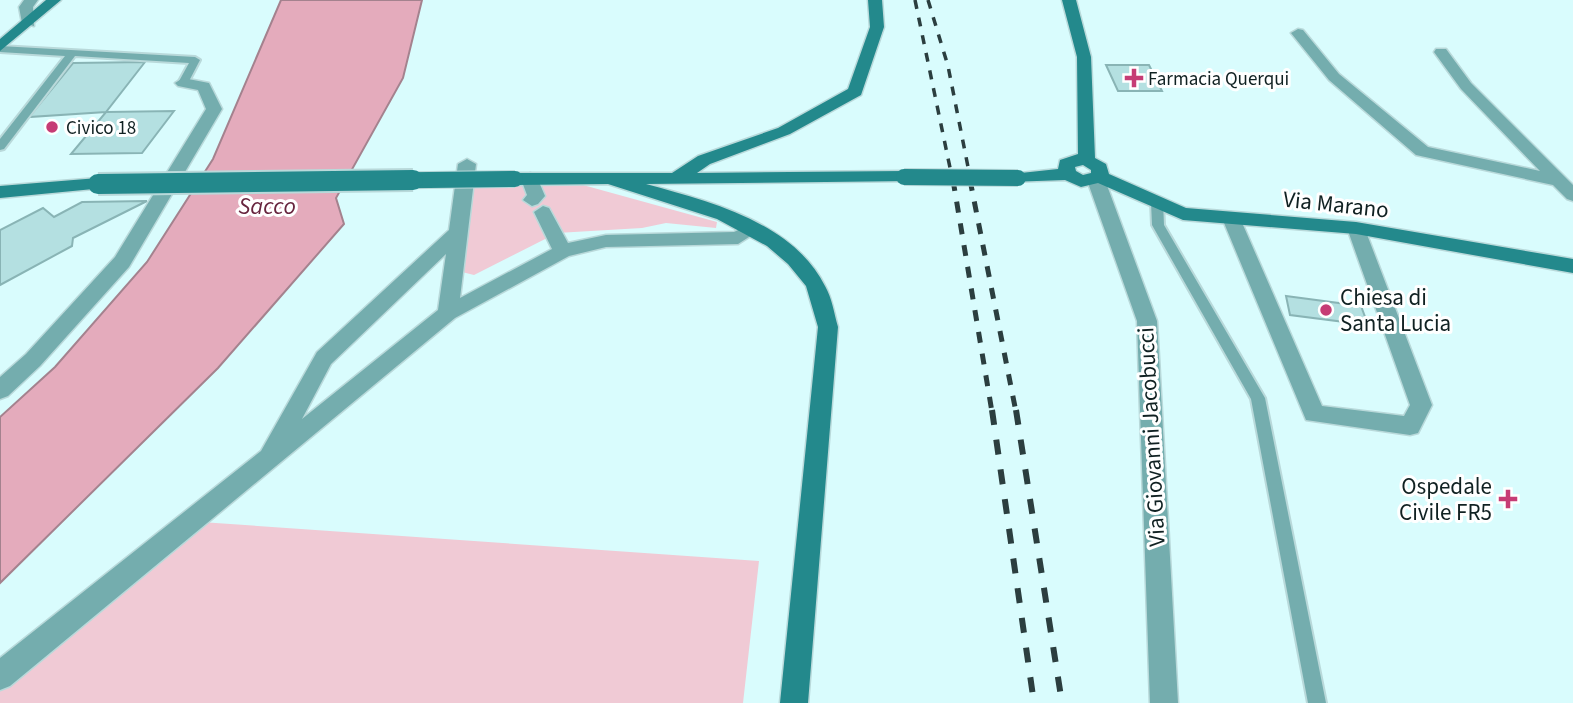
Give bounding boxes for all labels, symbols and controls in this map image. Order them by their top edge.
place label: Farmacia Querqui [1148,66,1289,93]
marker: Farmacia Querqui [1126,70,1142,86]
place label: Civico 18 [66,115,136,142]
marker: Civico 18 [44,119,60,135]
street label: Via Marano [1281,183,1390,226]
water label: Sacco [238,189,296,224]
place label: Chiesa di Santa Lucia [1340,281,1451,340]
marker: Chiesa di Santa Lucia [1318,302,1334,318]
street label: Via Giovanni Jacobucci [1129,326,1174,548]
place label: Ospedale Civile FR5 [1399,470,1492,529]
marker: Ospedale Civile FR5 [1498,489,1518,509]

